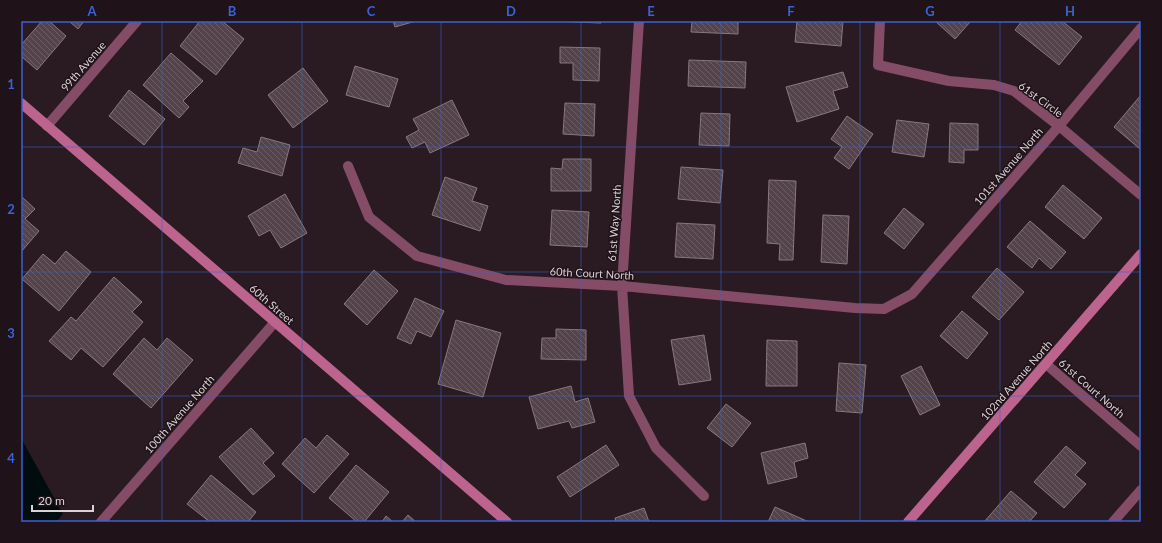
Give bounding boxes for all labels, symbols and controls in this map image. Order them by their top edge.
text: A [86,3,97,19]
text: B [228,3,237,19]
text: C [367,3,376,19]
text: D [506,3,516,19]
text: E [647,3,655,19]
text: F [787,3,795,19]
text: G [925,3,935,19]
text: H [1065,3,1075,19]
street label: 99th Avenue [58,38,108,94]
text: 1 [7,76,15,92]
street label: 61st Circle [1016,79,1066,120]
street label: 101st Avenue North [971,125,1045,207]
street label: 61st Way North [605,184,623,262]
text: 2 [7,201,15,217]
street label: 60th Court North [549,264,635,282]
street label: 60th Street [247,281,297,327]
text: 3 [7,325,15,341]
street label: 102nd Avenue North [978,337,1054,423]
street label: 61st Court North [1056,356,1128,420]
street label: 100th Avenue North [141,372,217,456]
text: 4 [7,450,15,466]
scale bar [32,487,93,513]
text: 20 m [38,493,65,508]

